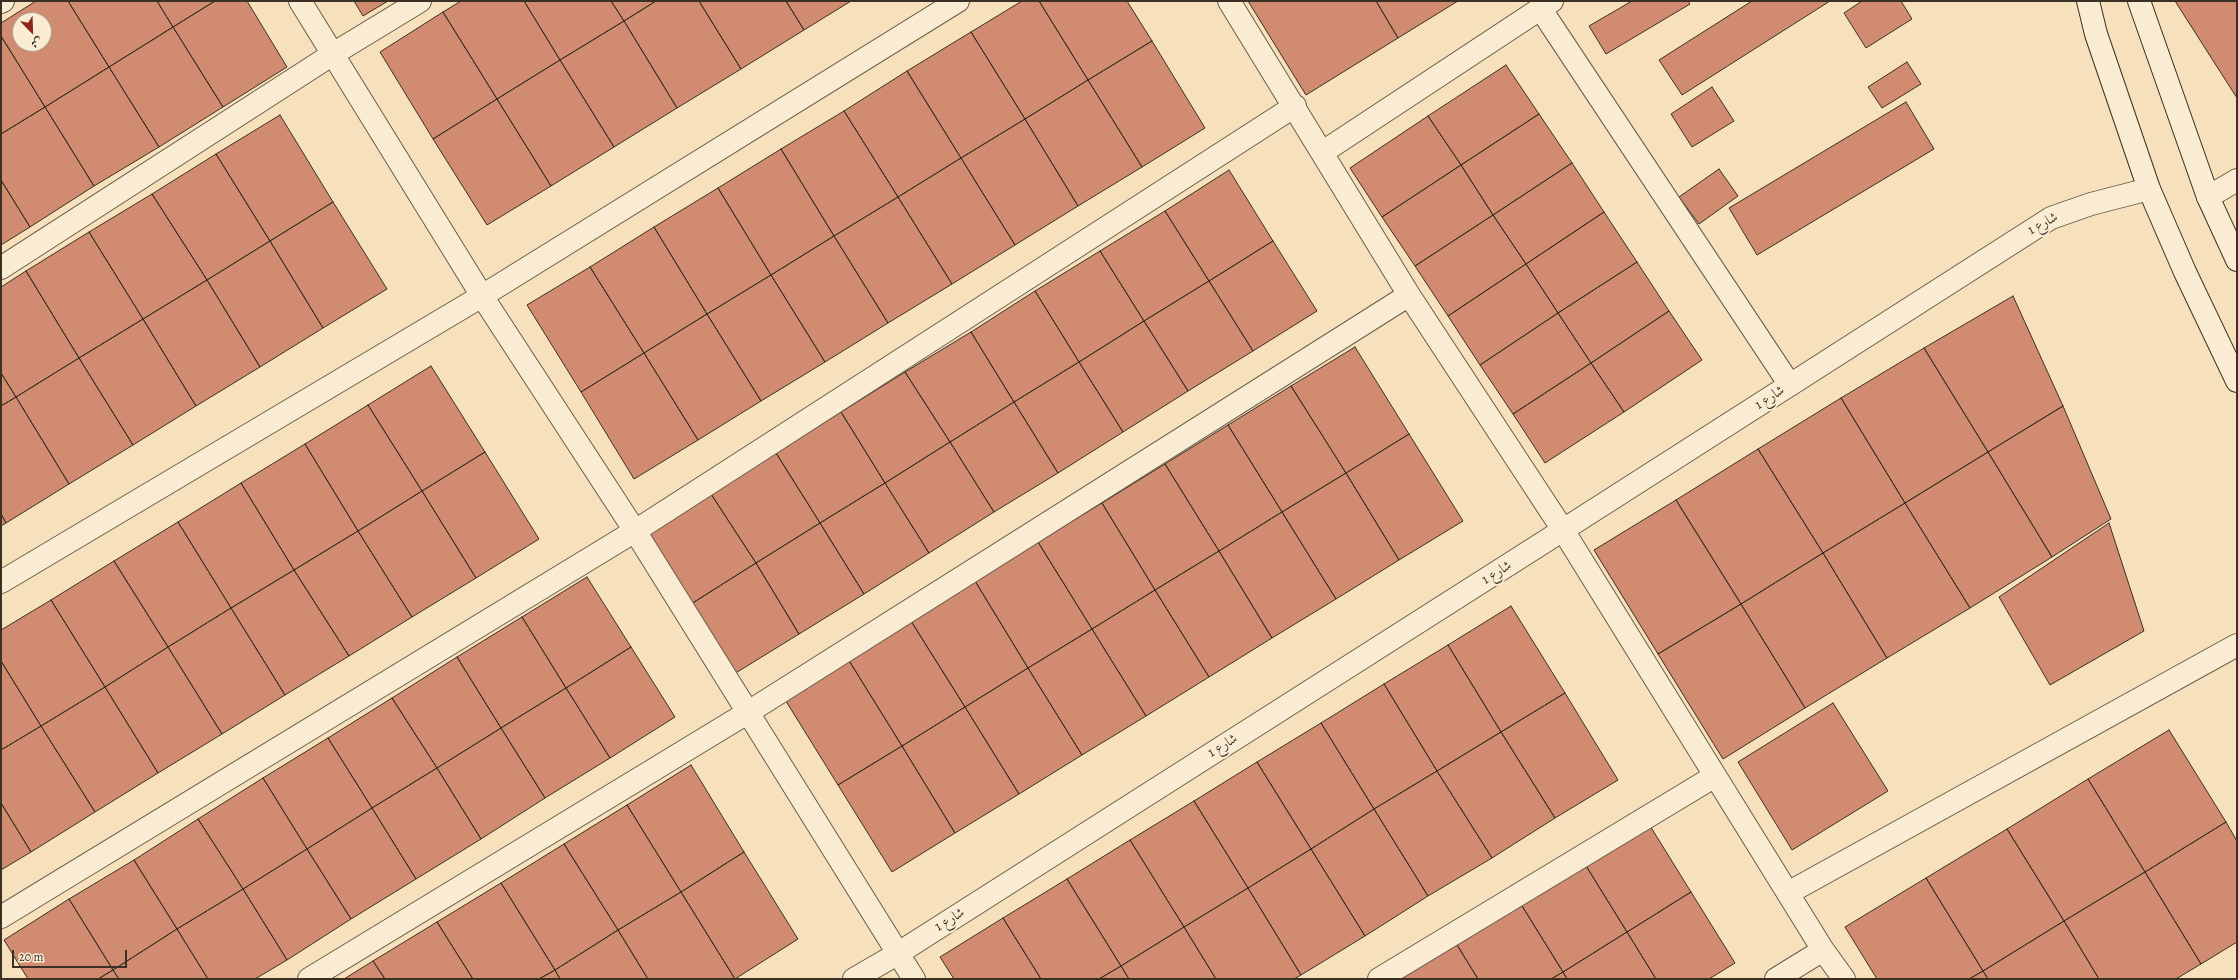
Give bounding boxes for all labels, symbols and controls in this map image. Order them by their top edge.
north arrow [12,12,52,52]
text: ش [29,34,44,52]
street label: شارع 1 [2025,209,2061,239]
street label: شارع 1 [1752,382,1788,414]
street label: شارع 1 [1479,557,1515,589]
street label: شارع 1 [1205,730,1241,762]
street label: شارع 1 [932,904,968,936]
scale bar [14,942,129,968]
text: 20 m [19,949,43,965]

